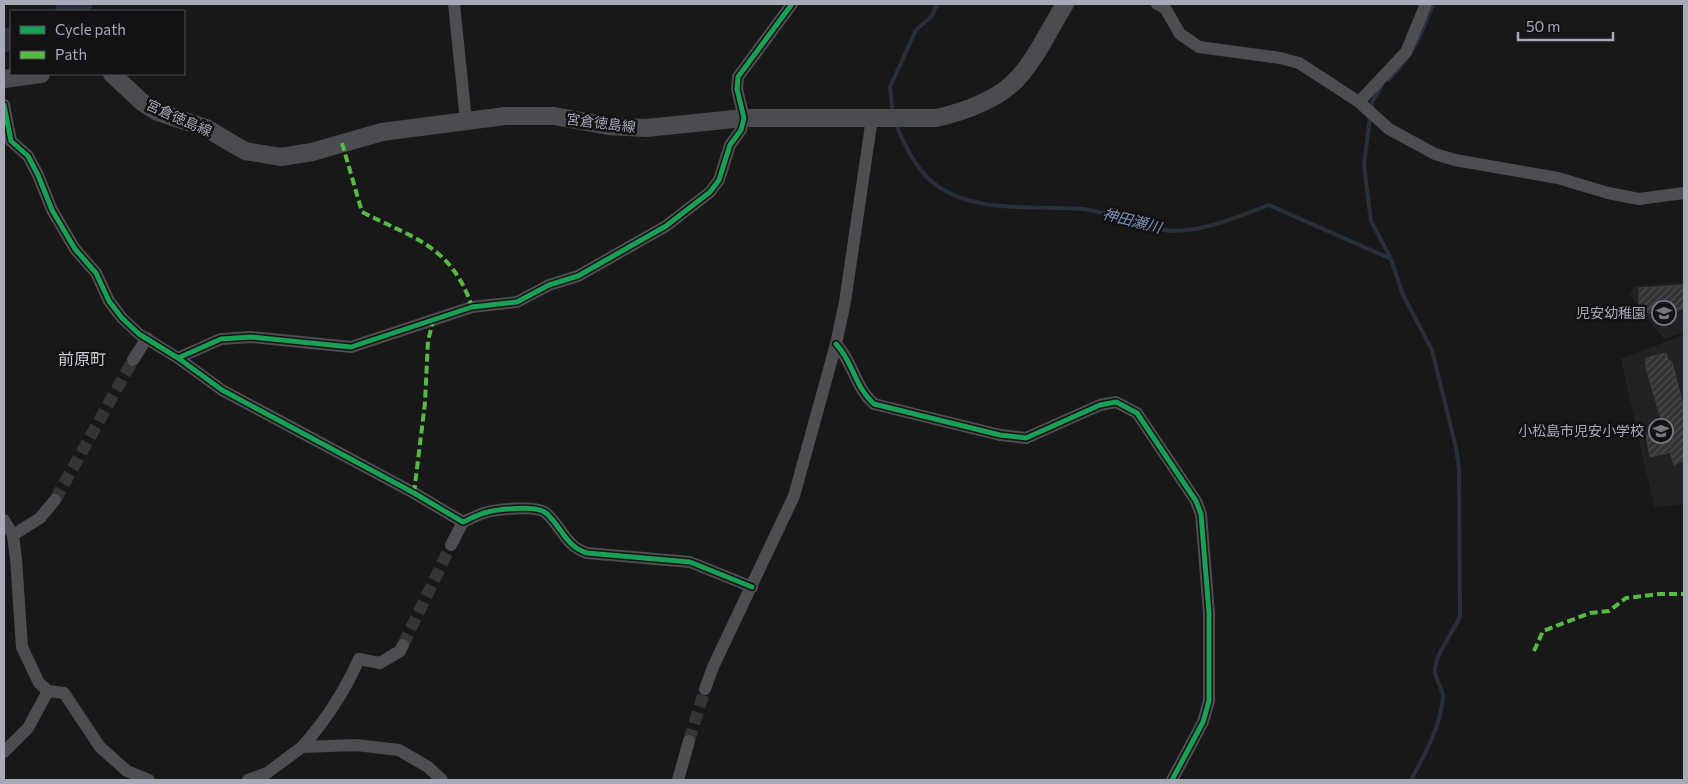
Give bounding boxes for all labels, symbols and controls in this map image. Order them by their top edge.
legend [10,10,185,75]
scale bar [1518,10,1613,42]
text: 50 m [1526,17,1560,35]
text: Cycle path [55,20,126,38]
text: Path [55,45,87,63]
street label: 宮倉徳島線 [144,96,215,140]
street label: 宮倉徳島線 [565,110,637,135]
water label: 神田瀬川 [1101,204,1165,237]
school or university icon: 児安幼稚園 [1651,300,1677,326]
place label: 児安幼稚園 [1576,304,1646,321]
district label: 前原町 [58,349,106,368]
school or university icon: 小松島市児安小学校 [1648,418,1674,444]
place label: 小松島市児安小学校 [1518,422,1644,439]

